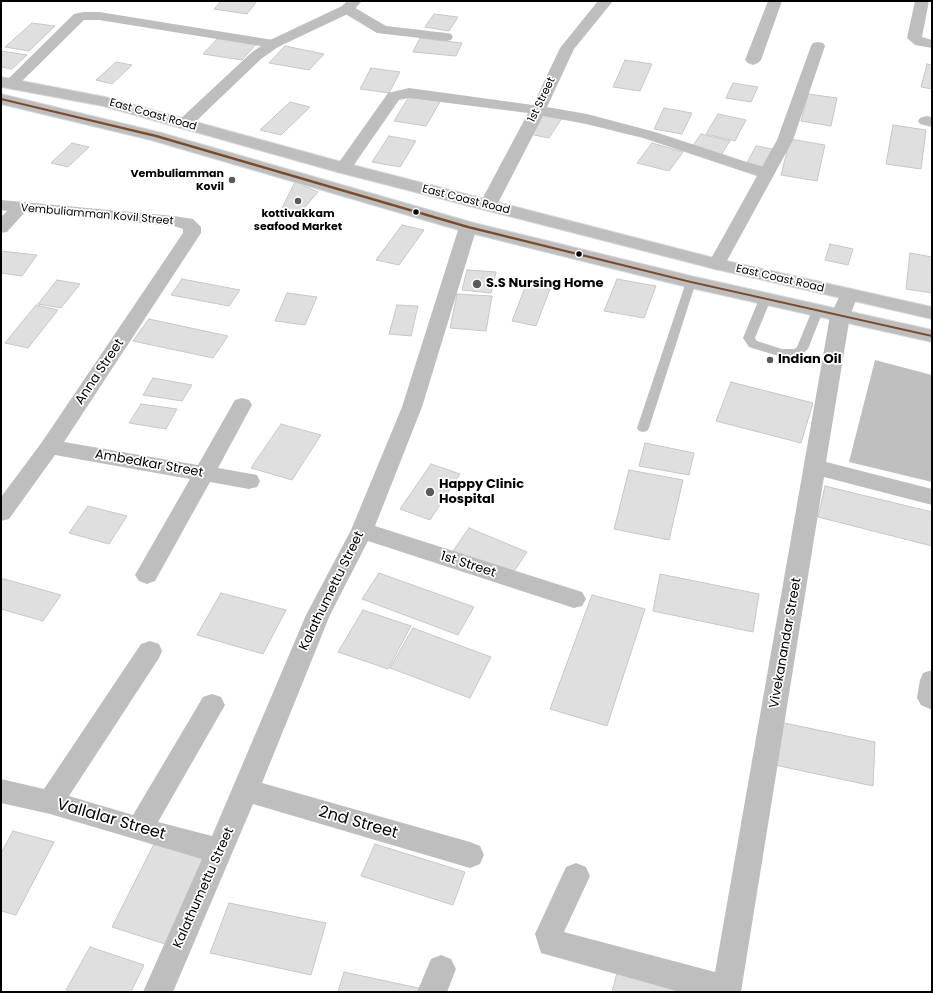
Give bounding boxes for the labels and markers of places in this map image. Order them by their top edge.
place label: Vembuliamman Kovil [131,167,224,193]
marker: Vembuliamman Kovil [227,175,237,185]
marker: kottivakkam seafood Market [293,196,303,206]
place label: kottivakkam seafood Market [254,207,342,233]
unlabelled marker [411,207,421,217]
unlabelled marker [574,249,584,259]
place label: S.S Nursing Home [486,276,604,292]
marker: S.S Nursing Home [471,278,483,290]
place label: Indian Oil [778,352,841,368]
marker: Indian Oil [765,355,775,365]
place label: Happy Clinic Hospital [439,477,524,508]
marker: Happy Clinic Hospital [424,486,436,498]

